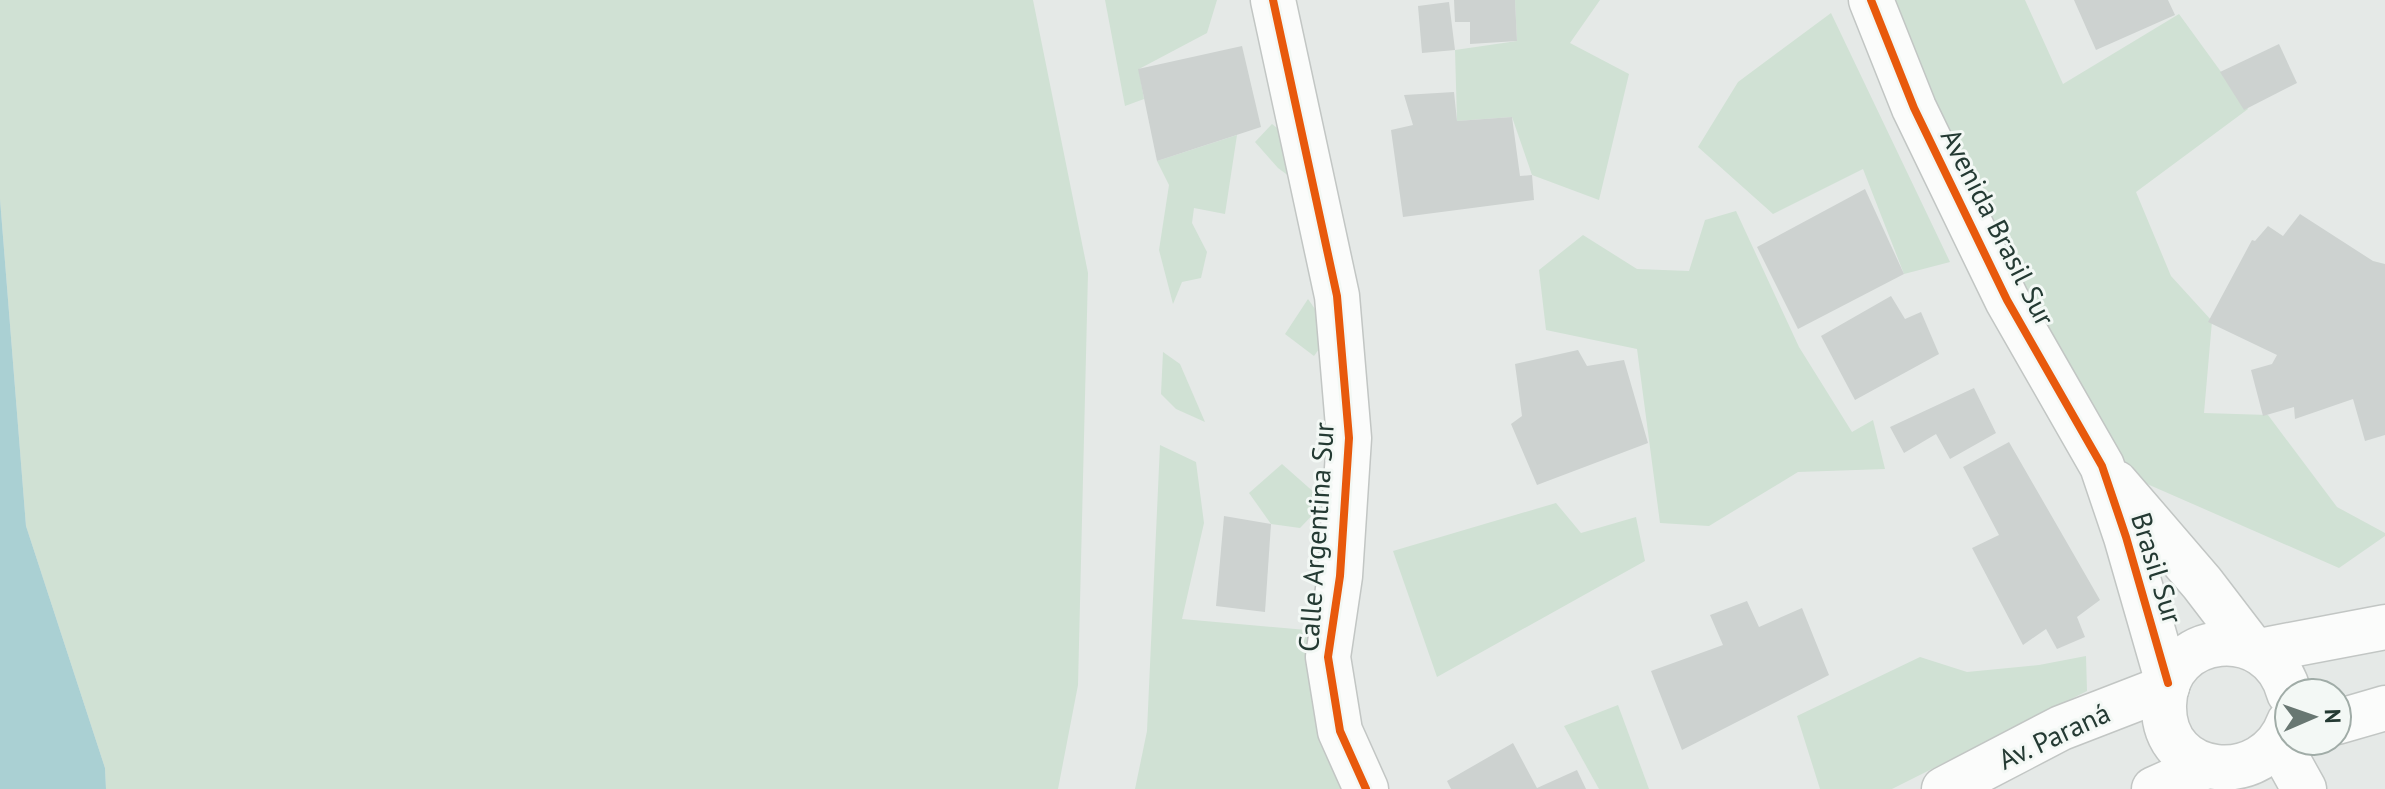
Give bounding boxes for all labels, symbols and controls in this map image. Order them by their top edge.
street label: Avenida Brasil Sur [1933,122,2064,332]
street label: Calle Argentina Sur [1289,420,1342,653]
street label: Brasil Sur [2123,508,2192,628]
north arrow [2273,677,2353,757]
street label: Av. Paraná [1992,694,2116,778]
text: N [2319,709,2347,724]

